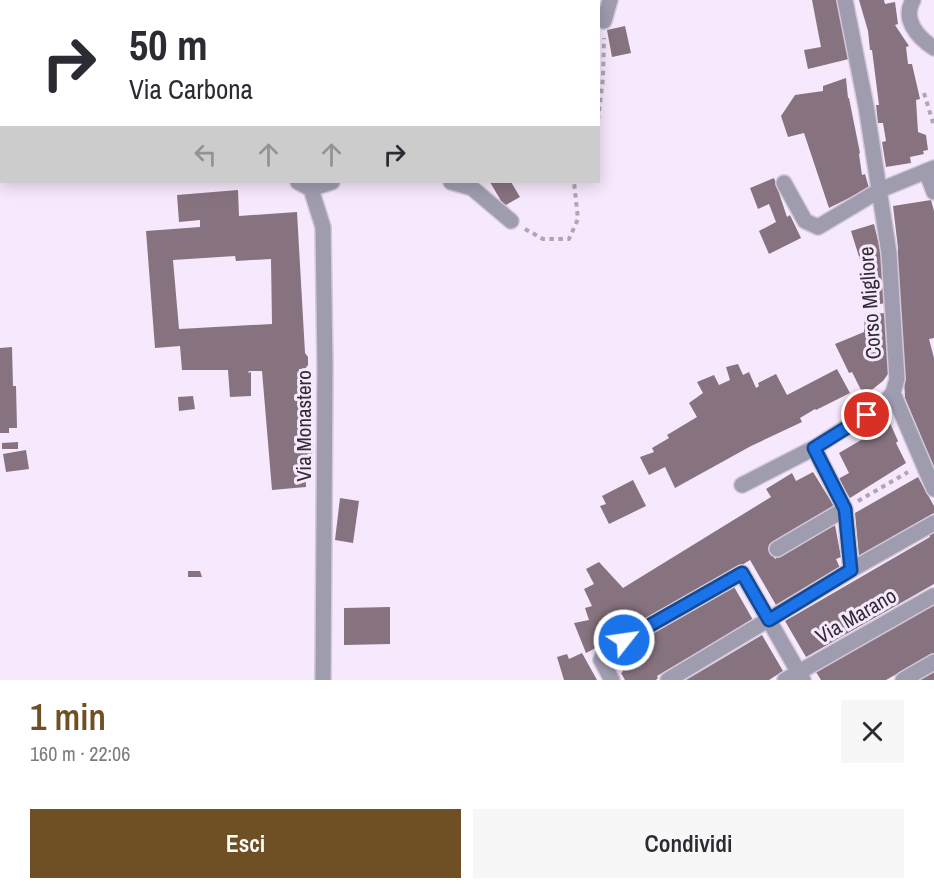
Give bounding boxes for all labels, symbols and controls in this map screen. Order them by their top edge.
text: 50 m [129,17,208,73]
icon: right [30,24,108,102]
text: Via Carbona [129,71,253,107]
icon: left [189,138,222,171]
icon: ahead [252,138,285,171]
icon: ahead [315,138,348,171]
icon: right [378,138,411,171]
street label: Corso Migliore [851,246,888,360]
street label: Via Monastero [289,370,318,482]
pin [841,389,892,440]
icon: arrive [850,398,883,431]
street label: Via Marano [810,581,901,650]
position arrow [592,608,656,672]
text: 1 min [30,693,106,741]
button: close [841,700,904,763]
text: 160 m · 22:06 [30,740,130,767]
button: Esci [30,809,461,878]
button: Condividi [473,809,904,878]

